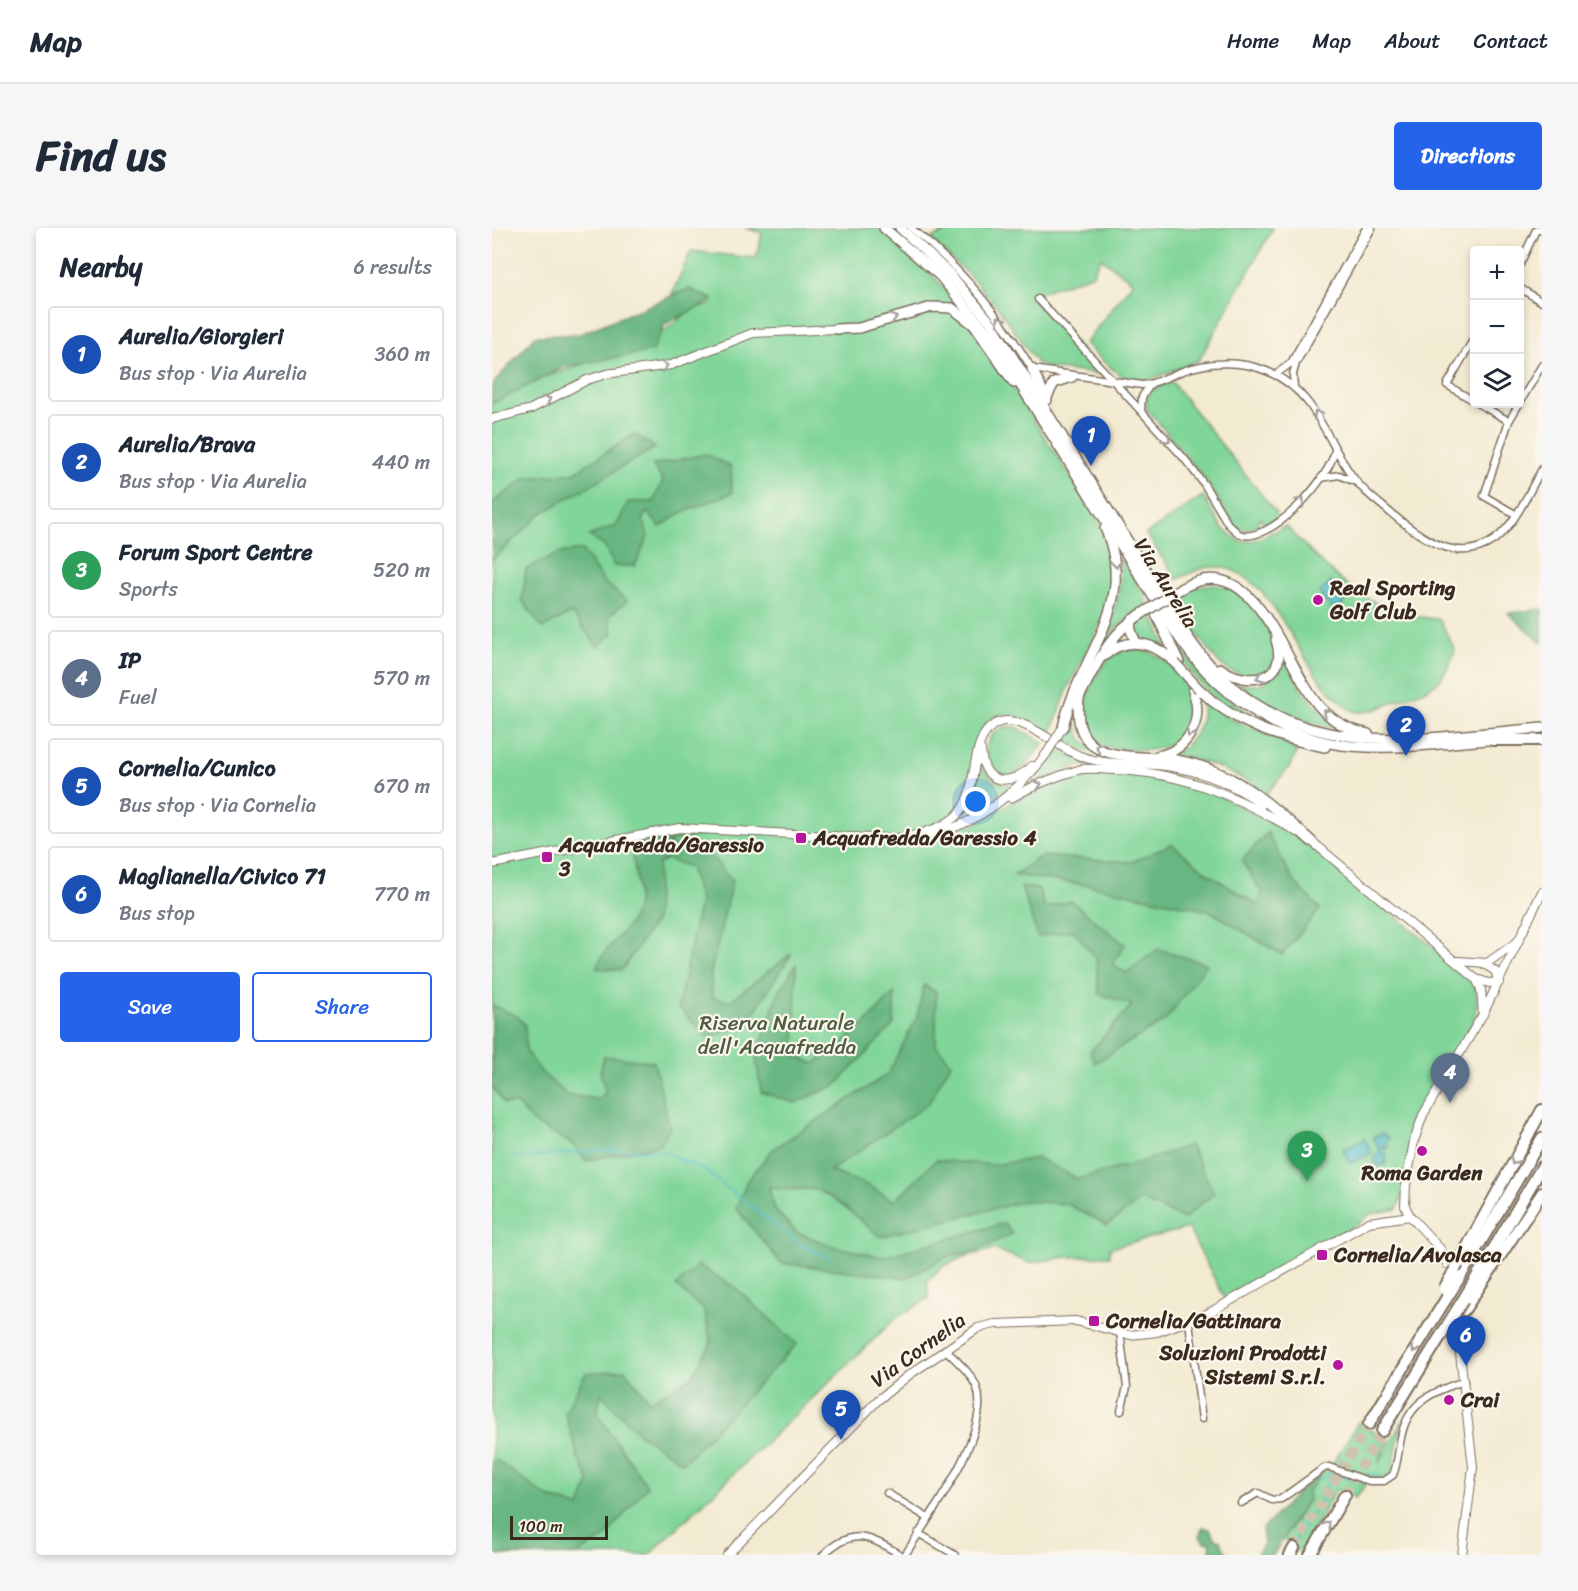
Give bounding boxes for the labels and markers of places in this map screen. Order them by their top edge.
pin: 1 [1072,416,1110,466]
place label: Real Sporting Golf Club [1329,569,1456,631]
marker: Real Sporting Golf Club [1311,593,1325,607]
pin: 2 [1386,706,1426,756]
place label: Acquafredda/Garessio 4 [812,819,1037,857]
place label: Acquafredda/Garessio 3 [558,826,764,888]
marker: Acquafredda/Garessio 4 [794,831,808,845]
marker: Acquafredda/Garessio 3 [540,850,554,864]
pin: 4 [1430,1054,1470,1103]
pin: 3 [1288,1132,1326,1181]
marker: Roma Garden [1415,1144,1429,1158]
place label: Roma Garden [1361,1154,1483,1192]
place label: Cornelia/Avolasca [1333,1236,1502,1274]
marker: Cornelia/Avolasca [1315,1248,1329,1262]
place label: Cornelia/Gattinara [1105,1302,1281,1340]
marker: Cornelia/Gattinara [1087,1314,1101,1328]
pin: 6 [1446,1316,1486,1366]
place label: Soluzioni Prodotti Sistemi S.r.l. [1158,1334,1327,1396]
marker: Soluzioni Prodotti Sistemi S.r.l. [1331,1358,1345,1372]
place label: Crai [1460,1381,1500,1419]
pin: 5 [822,1390,860,1440]
marker: Crai [1442,1393,1456,1407]

